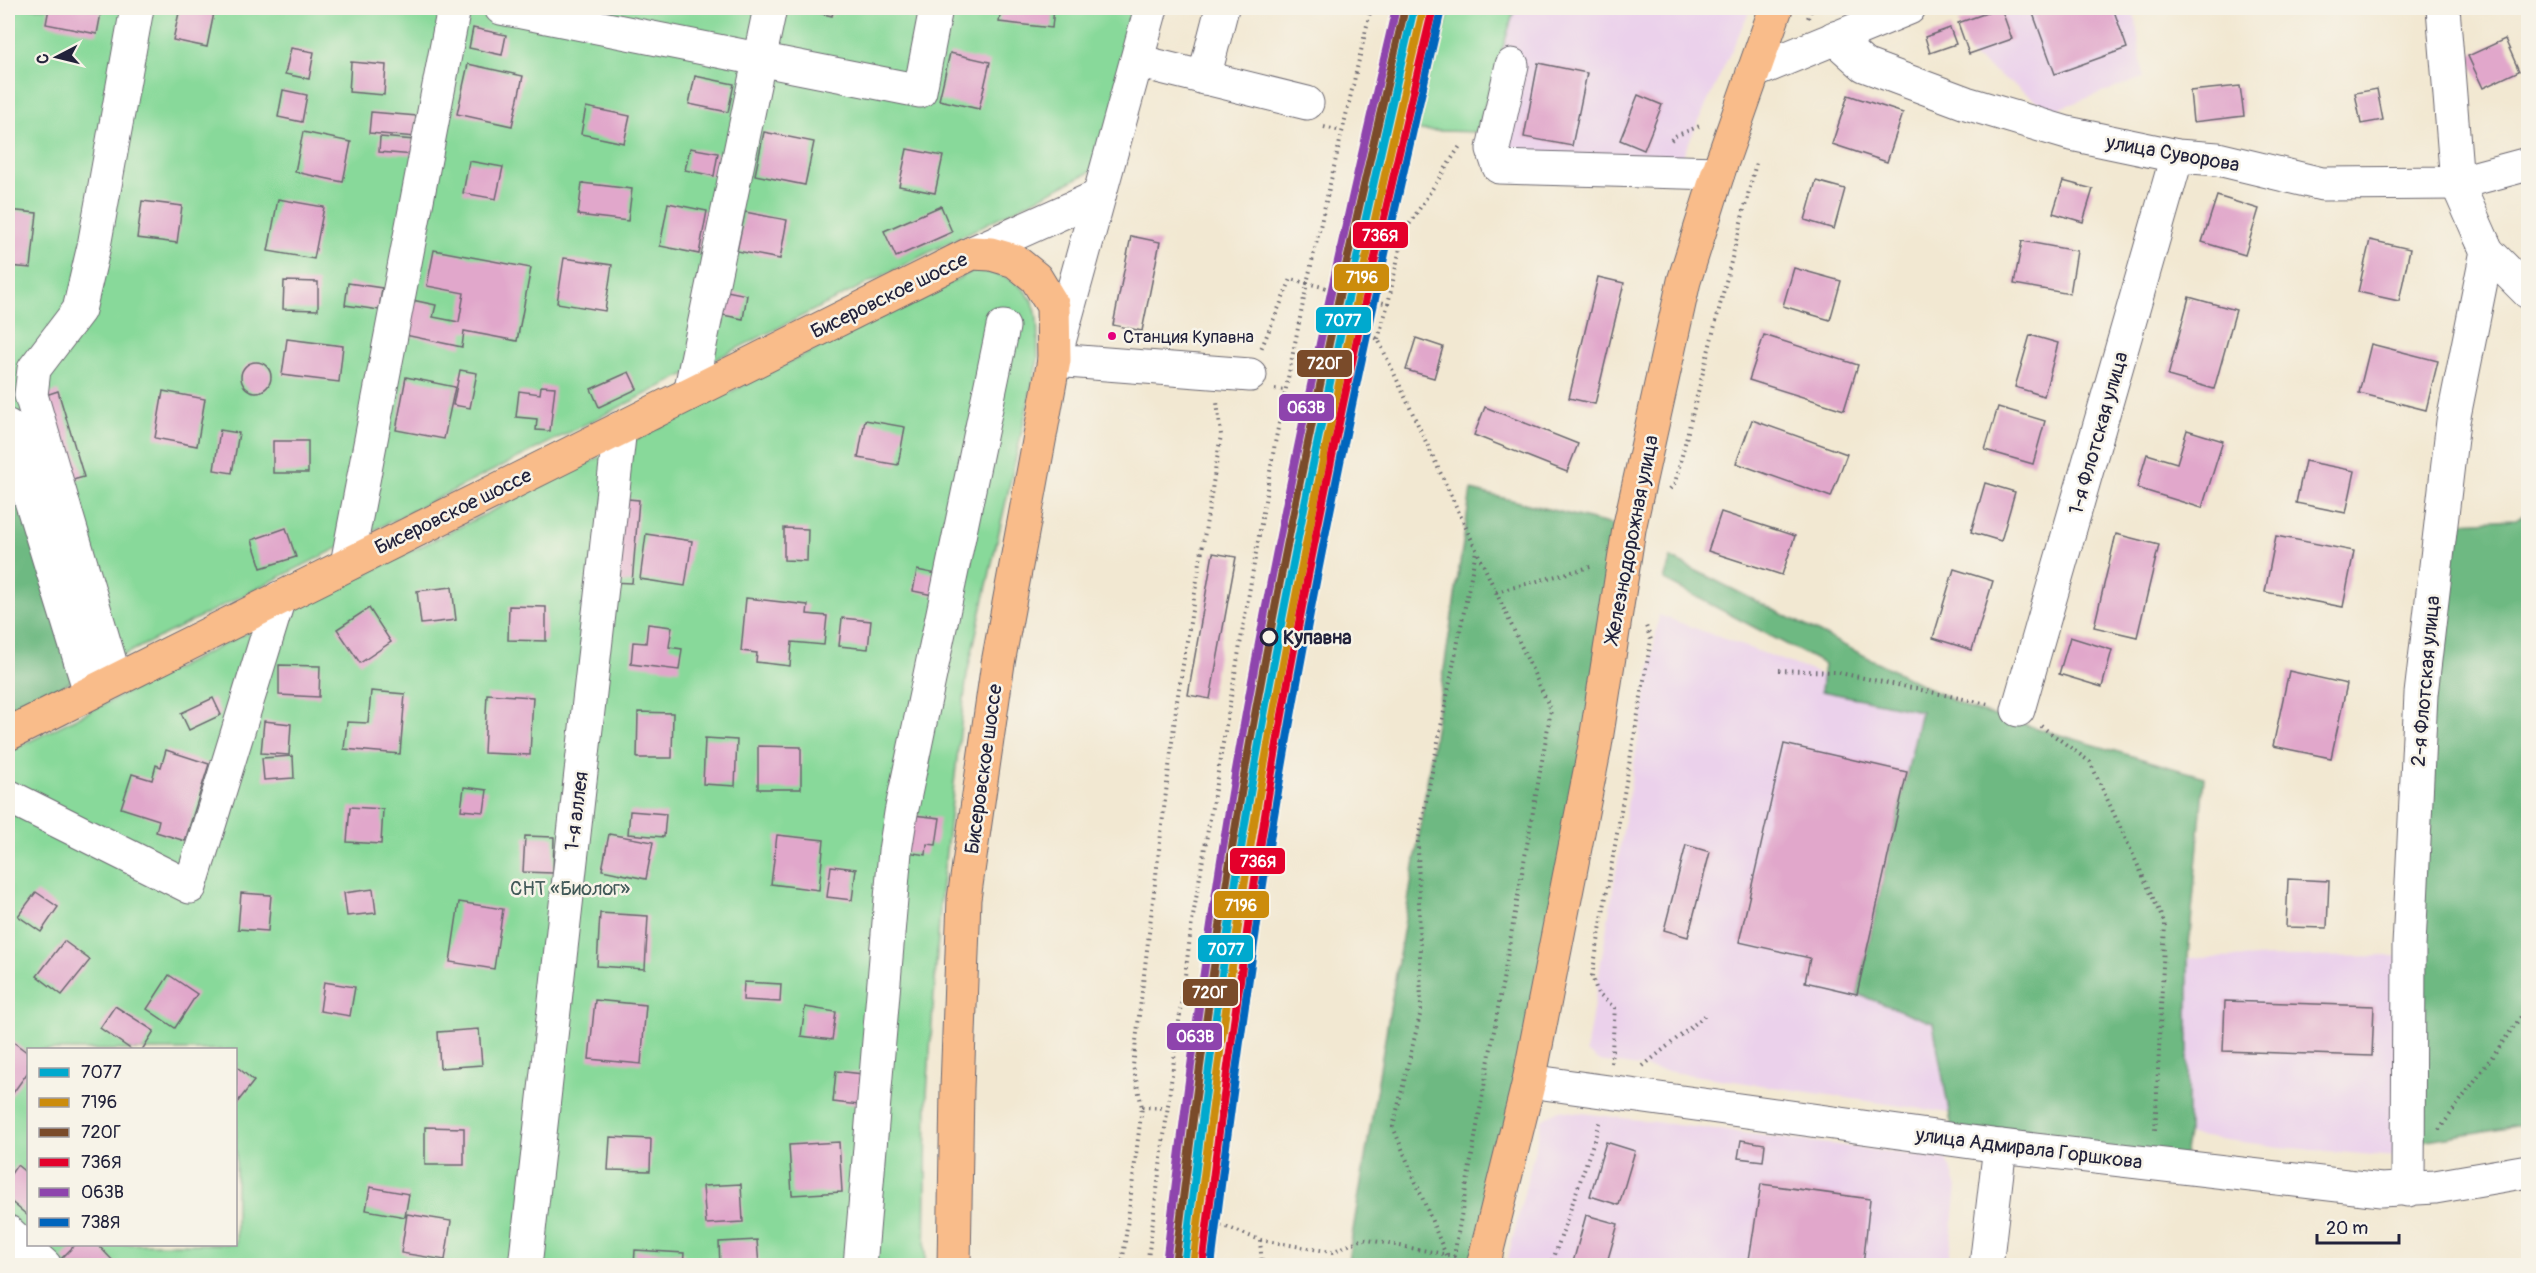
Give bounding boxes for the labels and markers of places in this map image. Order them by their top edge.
place label: Станция Купавна [1123,326,1254,349]
marker: Станция Купавна [1106,330,1118,342]
place label: Купавна [1283,625,1352,650]
marker: Купавна [1260,628,1278,646]

